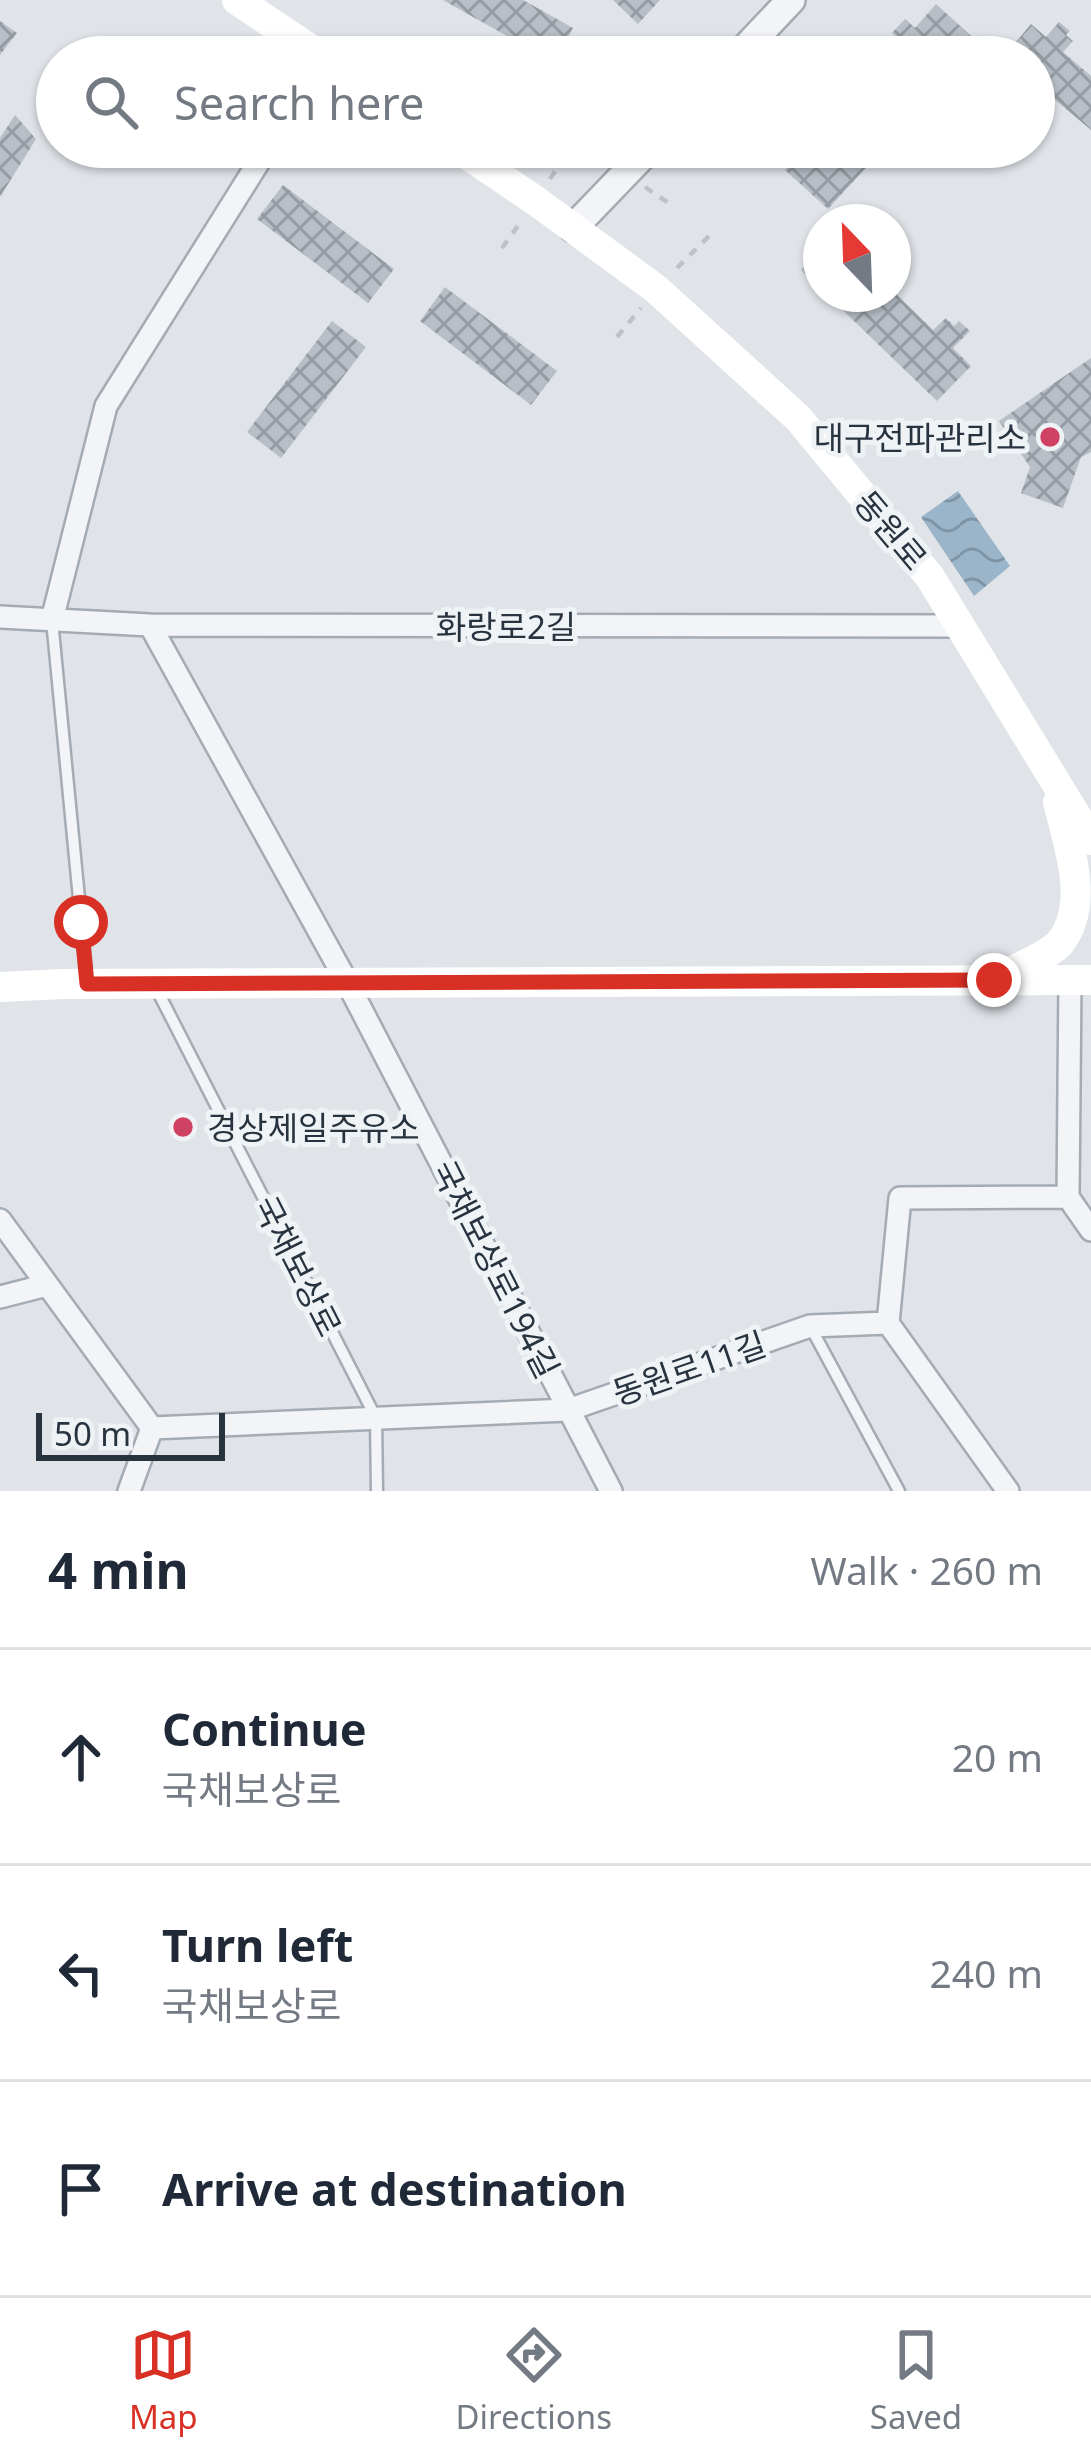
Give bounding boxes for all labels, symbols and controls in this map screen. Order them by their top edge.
search box [36,36,1055,168]
icon: search [78,69,144,135]
text: Search here [174,72,424,133]
north arrow [803,204,911,312]
place label: 대구전파관리소 [813,415,1026,460]
marker: 대구전파관리소 [1037,424,1063,450]
street label: 동원로 [844,481,938,579]
street label: 화랑로2길 [436,604,576,649]
route start [54,895,108,949]
route end [967,953,1021,1007]
place label: 경상제일주유소 [207,1105,420,1150]
marker: 경상제일주유소 [170,1114,196,1140]
street label: 국채보상로194길 [422,1152,570,1386]
street label: 국채보상로 [243,1188,353,1344]
street label: 동원로11길 [606,1321,772,1415]
scale bar [36,1407,225,1460]
text: 50 m [54,1411,131,1456]
text: 4 min [48,1534,189,1604]
text: Walk · 260 m [810,1543,1043,1596]
text: Continue [162,1698,367,1759]
icon: ahead [48,1724,114,1790]
text: 20 m [952,1730,1043,1783]
text: 국채보상로 [162,1762,341,1815]
text: Turn left [162,1914,353,1975]
icon: left [48,1940,114,2006]
text: 240 m [929,1946,1043,1999]
text: 국채보상로 [162,1978,341,2031]
icon: arrive [48,2156,114,2222]
text: Arrive at destination [162,2158,627,2219]
tab: Map [129,2322,198,2439]
tab: Directions [455,2322,612,2439]
tab: Saved [870,2322,962,2439]

